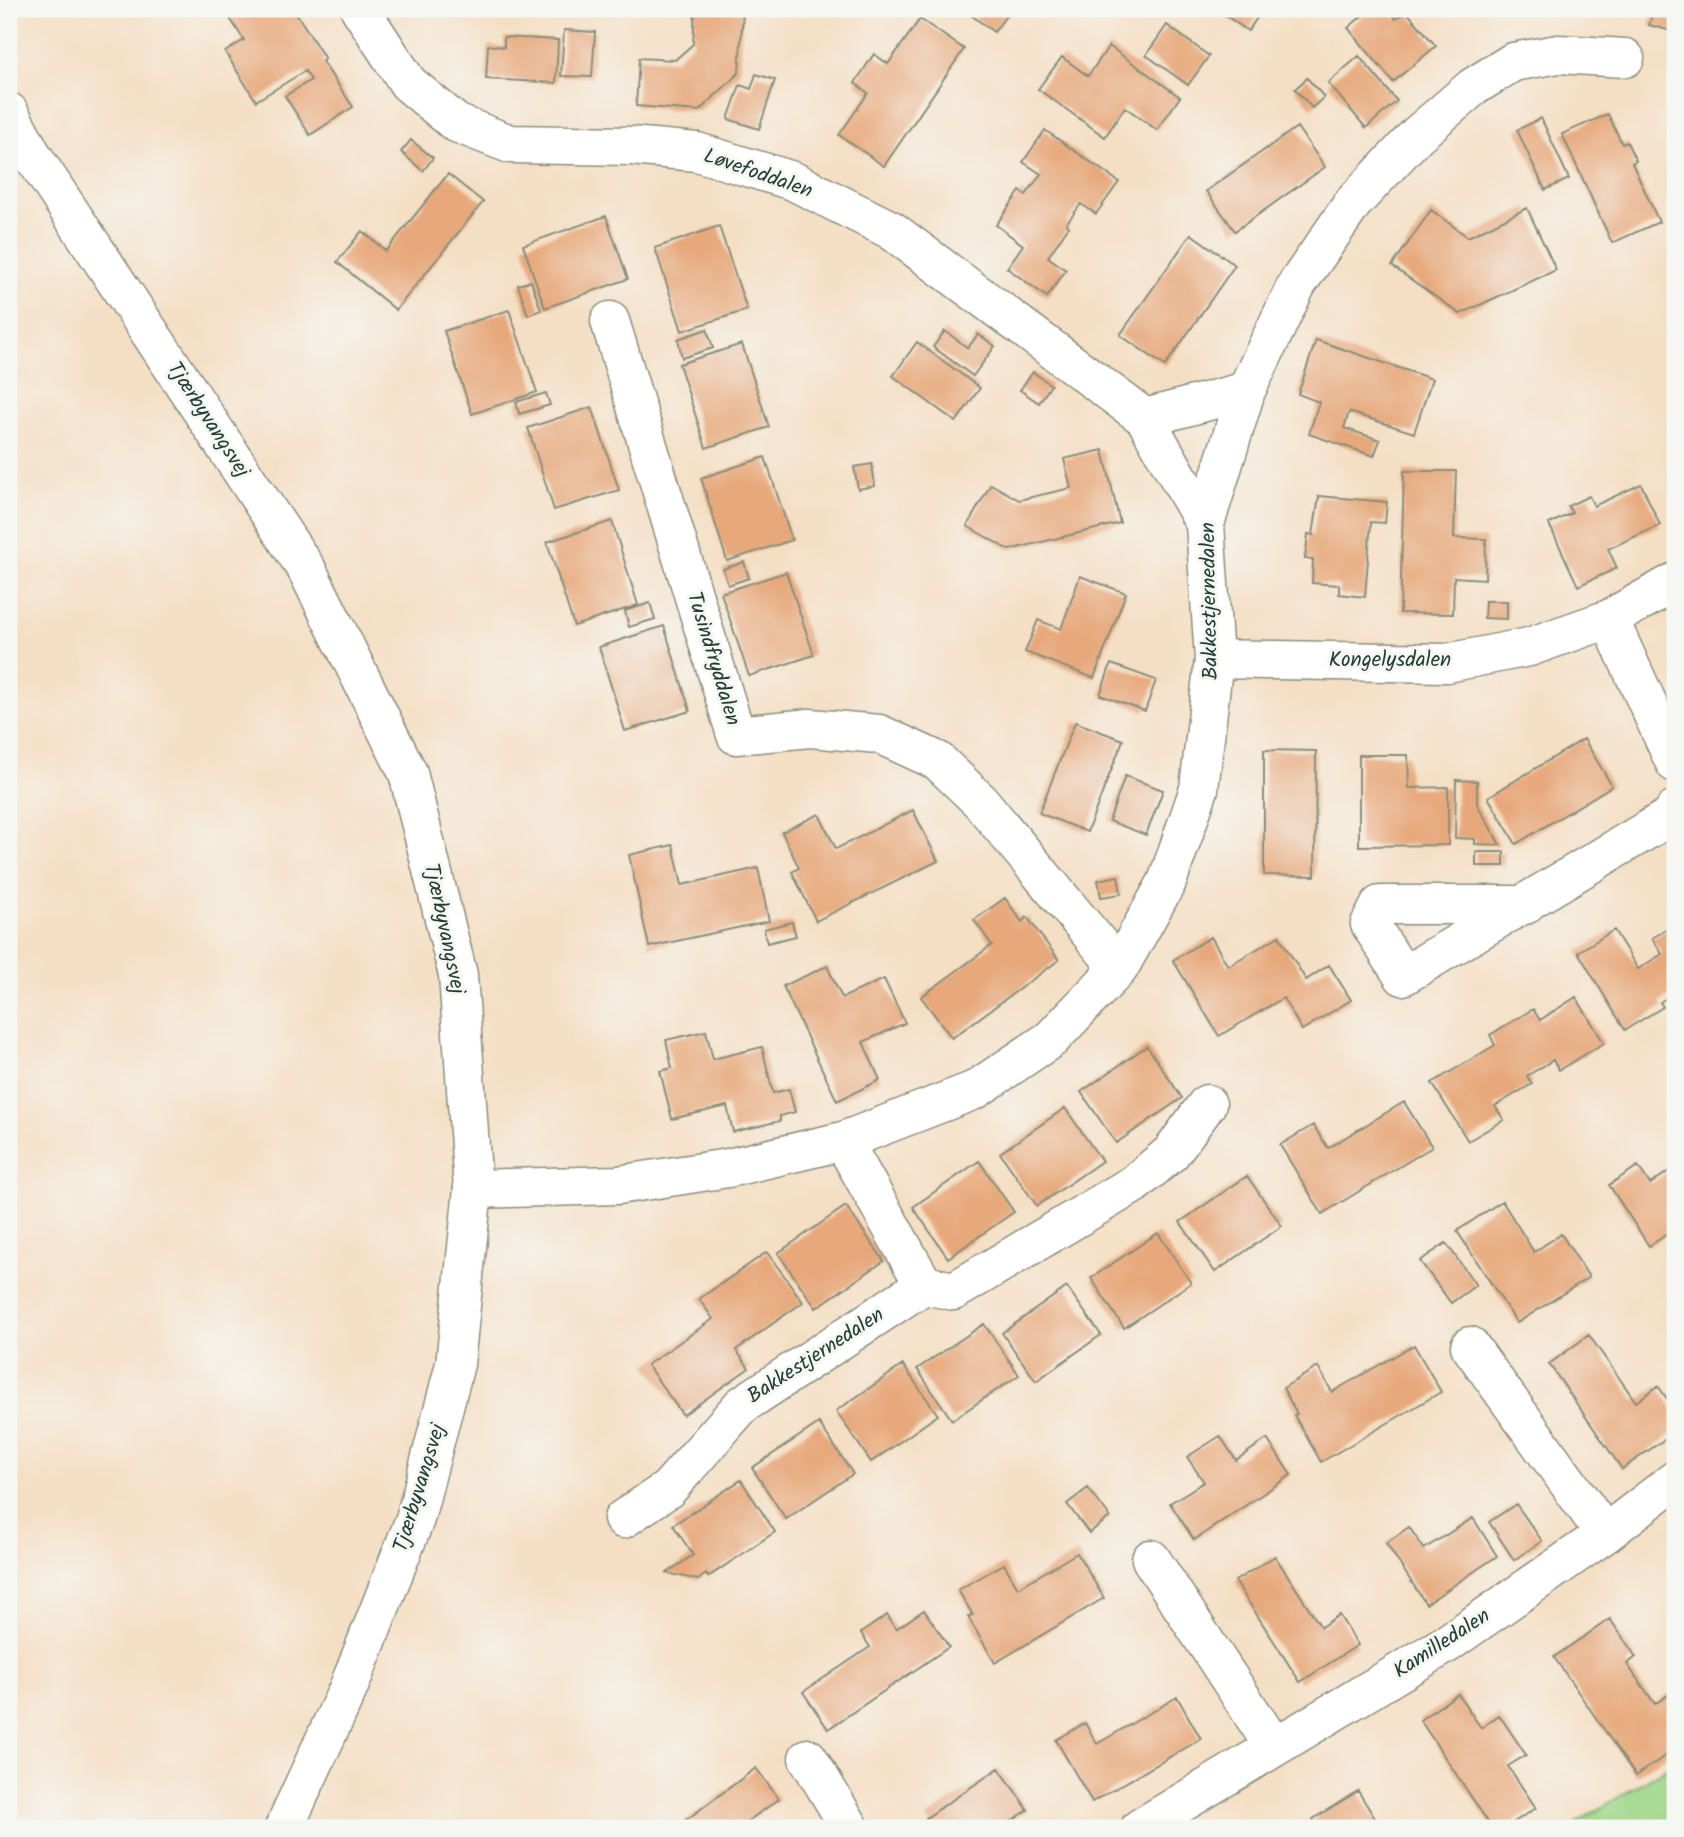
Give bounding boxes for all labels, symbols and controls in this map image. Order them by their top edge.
street label: Løvefoddalen [699,140,817,208]
street label: Tjærbyvangsvej [158,355,258,485]
street label: Bakkestjernedalen [1192,522,1228,680]
street label: Tusindfryddalen [677,588,749,730]
street label: Kongelysdalen [1329,644,1451,677]
street label: Tjærbyvangsvej [414,861,474,998]
street label: Bakkestjernedalen [741,1299,891,1413]
street label: Tjærbyvangsvej [385,1419,455,1556]
street label: Kamilledalen [1387,1600,1497,1688]

